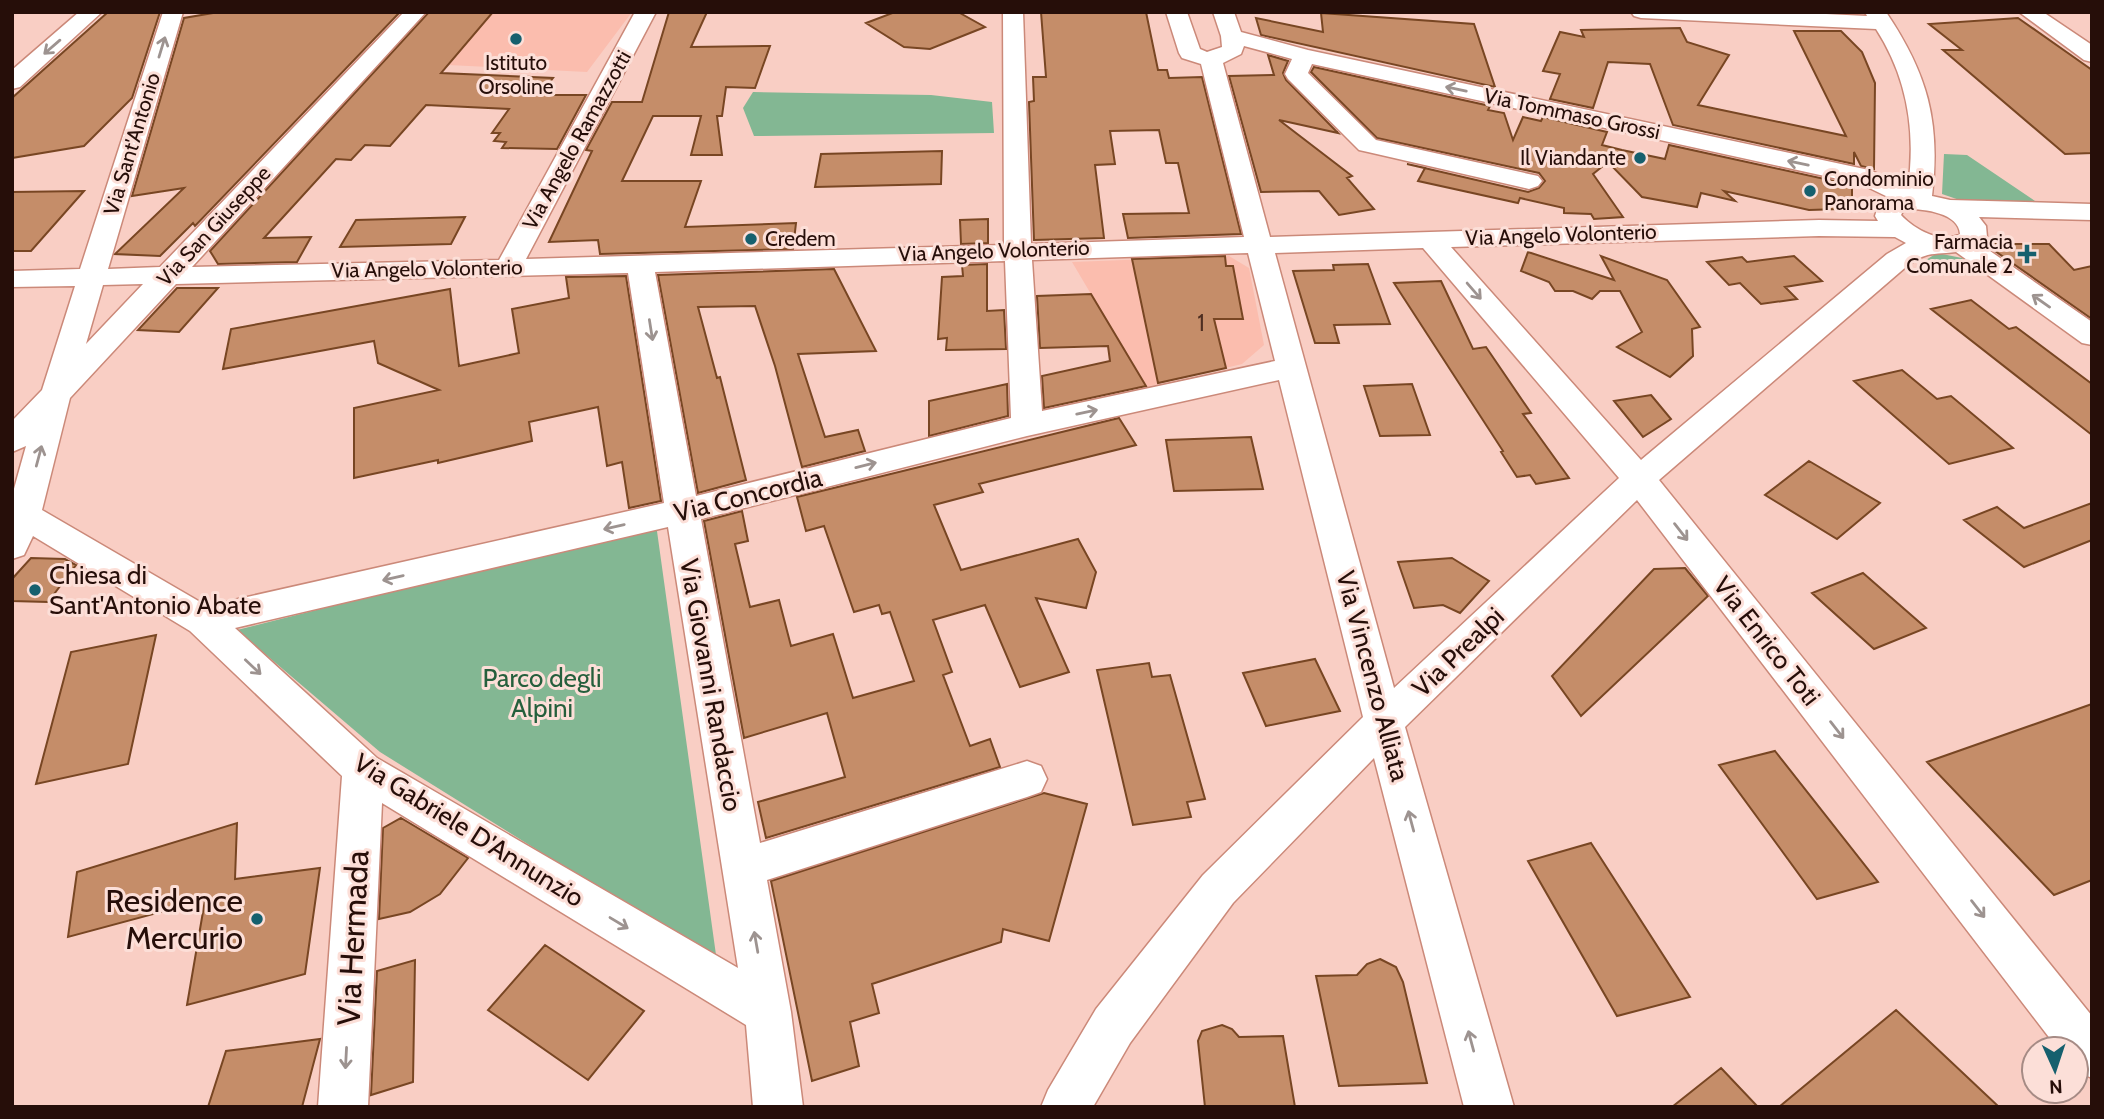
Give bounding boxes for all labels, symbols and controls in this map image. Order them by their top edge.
marker: Istituto Orsoline [508,31,524,47]
one-way arrow [157,36,170,58]
one-way arrow [43,39,61,55]
street label: Via Angelo Ramazzotti [517,46,636,234]
place label: Istituto Orsoline [479,50,554,99]
street label: Via Sant'Antonio [98,70,165,218]
one-way arrow [1445,81,1468,95]
street label: Via Tommaso Grossi [1482,83,1663,144]
place label: Il Viandante [1520,145,1626,170]
marker: Il Viandante [1632,150,1648,166]
one-way arrow [1787,155,1810,169]
street label: Via San Giuseppe [152,160,276,291]
place label: Condominio Panorama [1824,166,1934,215]
marker: Condominio Panorama [1802,183,1818,199]
street label: Via Angelo Volonterio [1465,219,1657,250]
place label: Credem [765,226,836,251]
place label: Farmacia Comunale 2 [1906,229,2013,278]
marker: Credem [743,231,759,247]
street label: Via Angelo Volonterio [898,235,1090,266]
marker: Farmacia Comunale 2 [2019,246,2035,262]
street label: Via Angelo Volonterio [331,254,523,283]
one-way arrow [1466,281,1482,299]
one-way arrow [2032,294,2051,308]
house number: 1 [1197,309,1205,337]
one-way arrow [645,319,658,341]
one-way arrow [1075,404,1098,418]
one-way arrow [34,445,47,467]
one-way arrow [854,458,877,471]
street label: Via Concordia [671,461,826,529]
one-way arrow [603,521,626,534]
one-way arrow [1674,523,1689,541]
street label: Via Giovanni Randaccio [673,556,749,814]
place label: Chiesa di Sant'Antonio Abate [49,559,261,621]
street label: Via Vincenzo Alliata [1330,567,1417,785]
street label: Via Enrico Toti [1707,570,1827,712]
one-way arrow [382,571,405,585]
marker: Chiesa di Sant'Antonio Abate [27,582,43,598]
street label: Via Prealpi [1405,600,1511,704]
one-way arrow [244,659,261,676]
park label: Parco degli Alpini [483,662,601,724]
one-way arrow [1829,721,1845,739]
street label: Via Gabriele D'Annunzio [348,746,590,914]
one-way arrow [1404,810,1417,833]
street label: Via Hermada [328,849,377,1027]
place label: Residence Mercurio [105,881,243,957]
one-way arrow [1970,900,1985,918]
marker: Residence Mercurio [249,911,265,927]
one-way arrow [608,916,628,930]
one-way arrow [749,931,762,954]
one-way arrow [1464,1030,1477,1053]
north arrow [2020,1035,2090,1105]
one-way arrow [339,1046,352,1069]
text: N [2049,1075,2063,1098]

